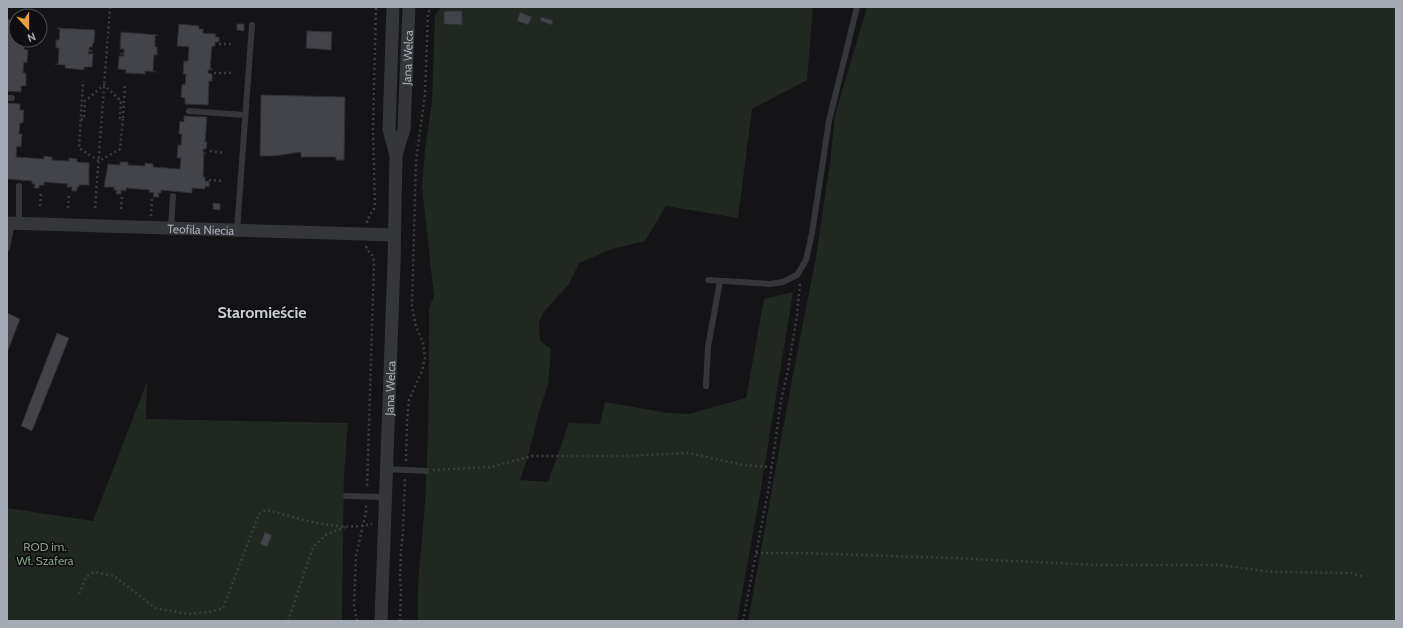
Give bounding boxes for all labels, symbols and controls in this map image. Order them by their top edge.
north arrow [8,8,48,48]
text: N [25,29,38,45]
street label: Jana Welca [398,30,416,86]
street label: Teofila Niecia [167,220,235,238]
district label: Staromieście [218,303,306,322]
street label: Jana Welca [381,360,398,417]
park label: ROD im. Wł. Szafera [16,539,74,568]

